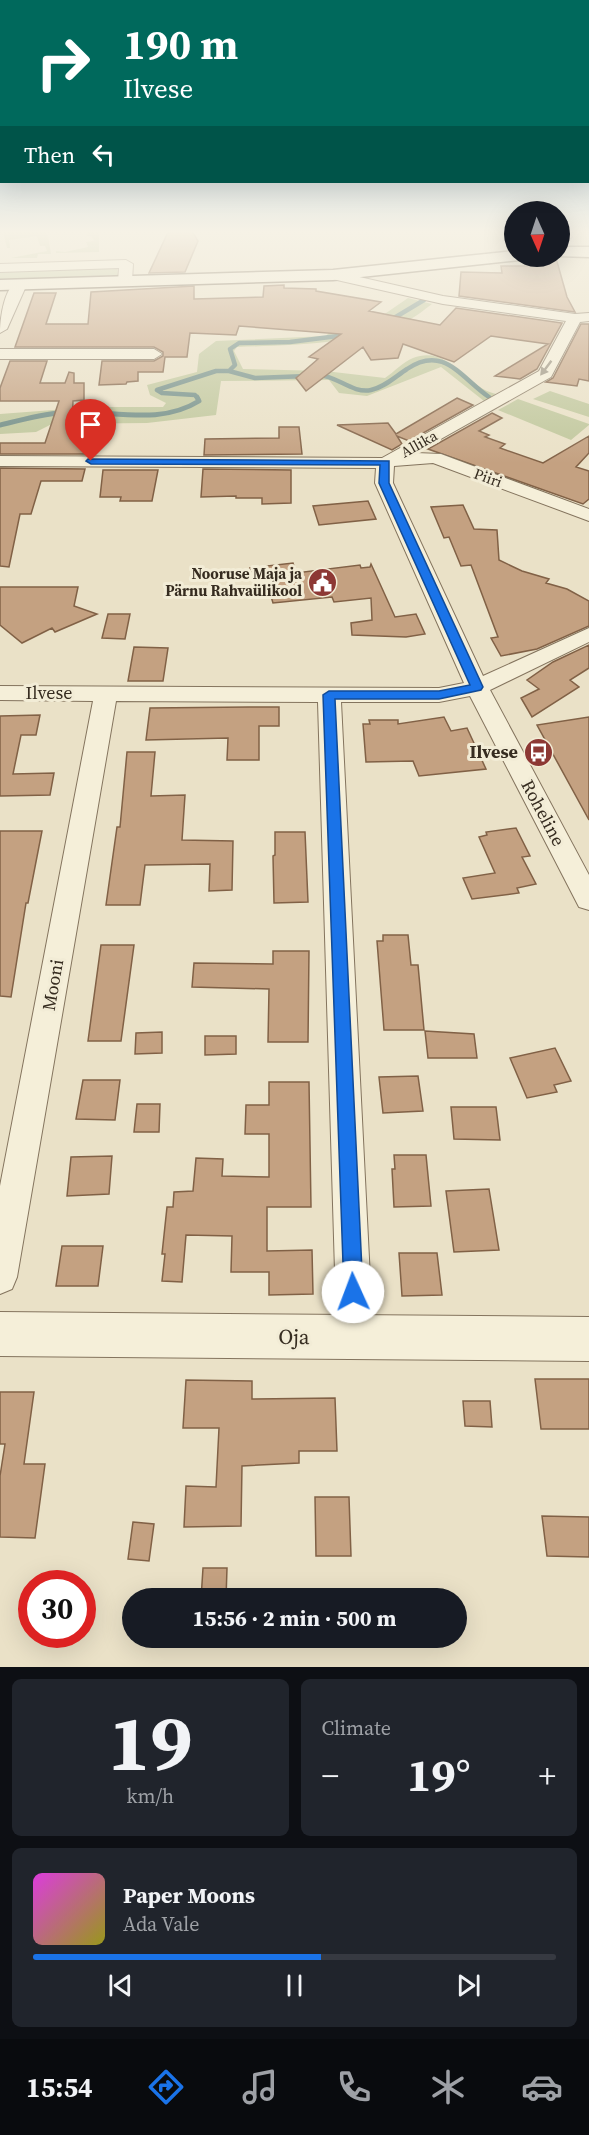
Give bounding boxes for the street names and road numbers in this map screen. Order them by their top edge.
street label: Allika [397,425,441,462]
street label: Piiri [471,463,505,492]
street label: Ilvese [26,680,72,705]
street label: Roheline [516,775,571,850]
street label: Mooni [36,957,69,1013]
street label: Oja [278,1322,310,1351]

